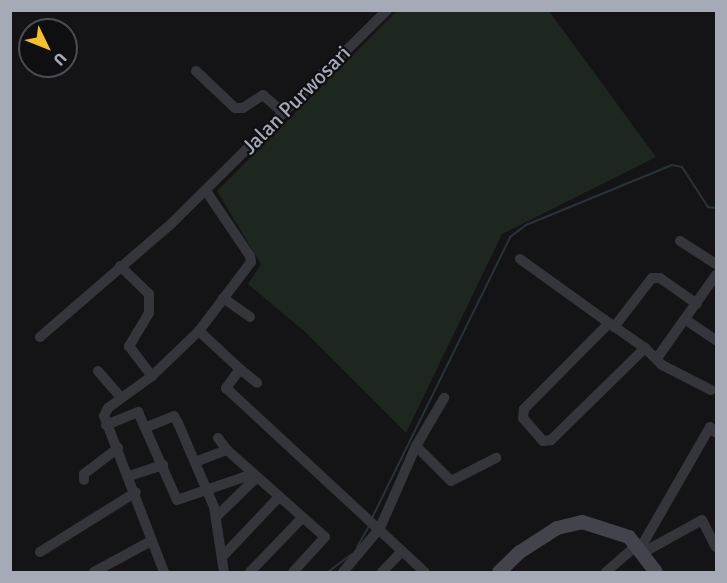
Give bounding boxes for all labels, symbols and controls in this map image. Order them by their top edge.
north arrow [18,18,78,78]
street label: Jalan Purwosari [236,40,356,160]
text: U [49,48,71,70]

